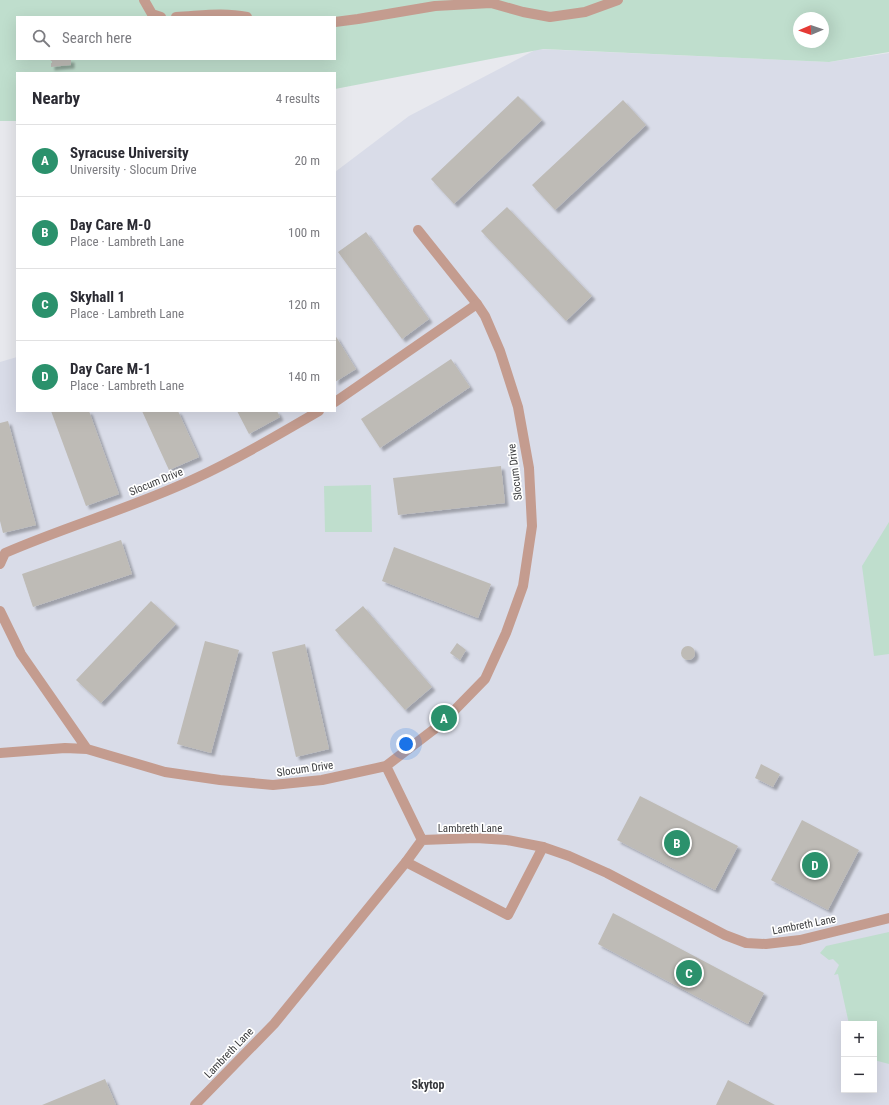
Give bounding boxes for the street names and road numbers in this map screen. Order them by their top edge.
street label: Slocum Drive [505,443,525,501]
street label: Slocum Drive [127,465,185,499]
street label: Slocum Drive [276,759,334,779]
street label: Lambreth Lane [438,822,502,835]
street label: Lambreth Lane [771,912,837,938]
street label: Lambreth Lane [202,1025,256,1081]

